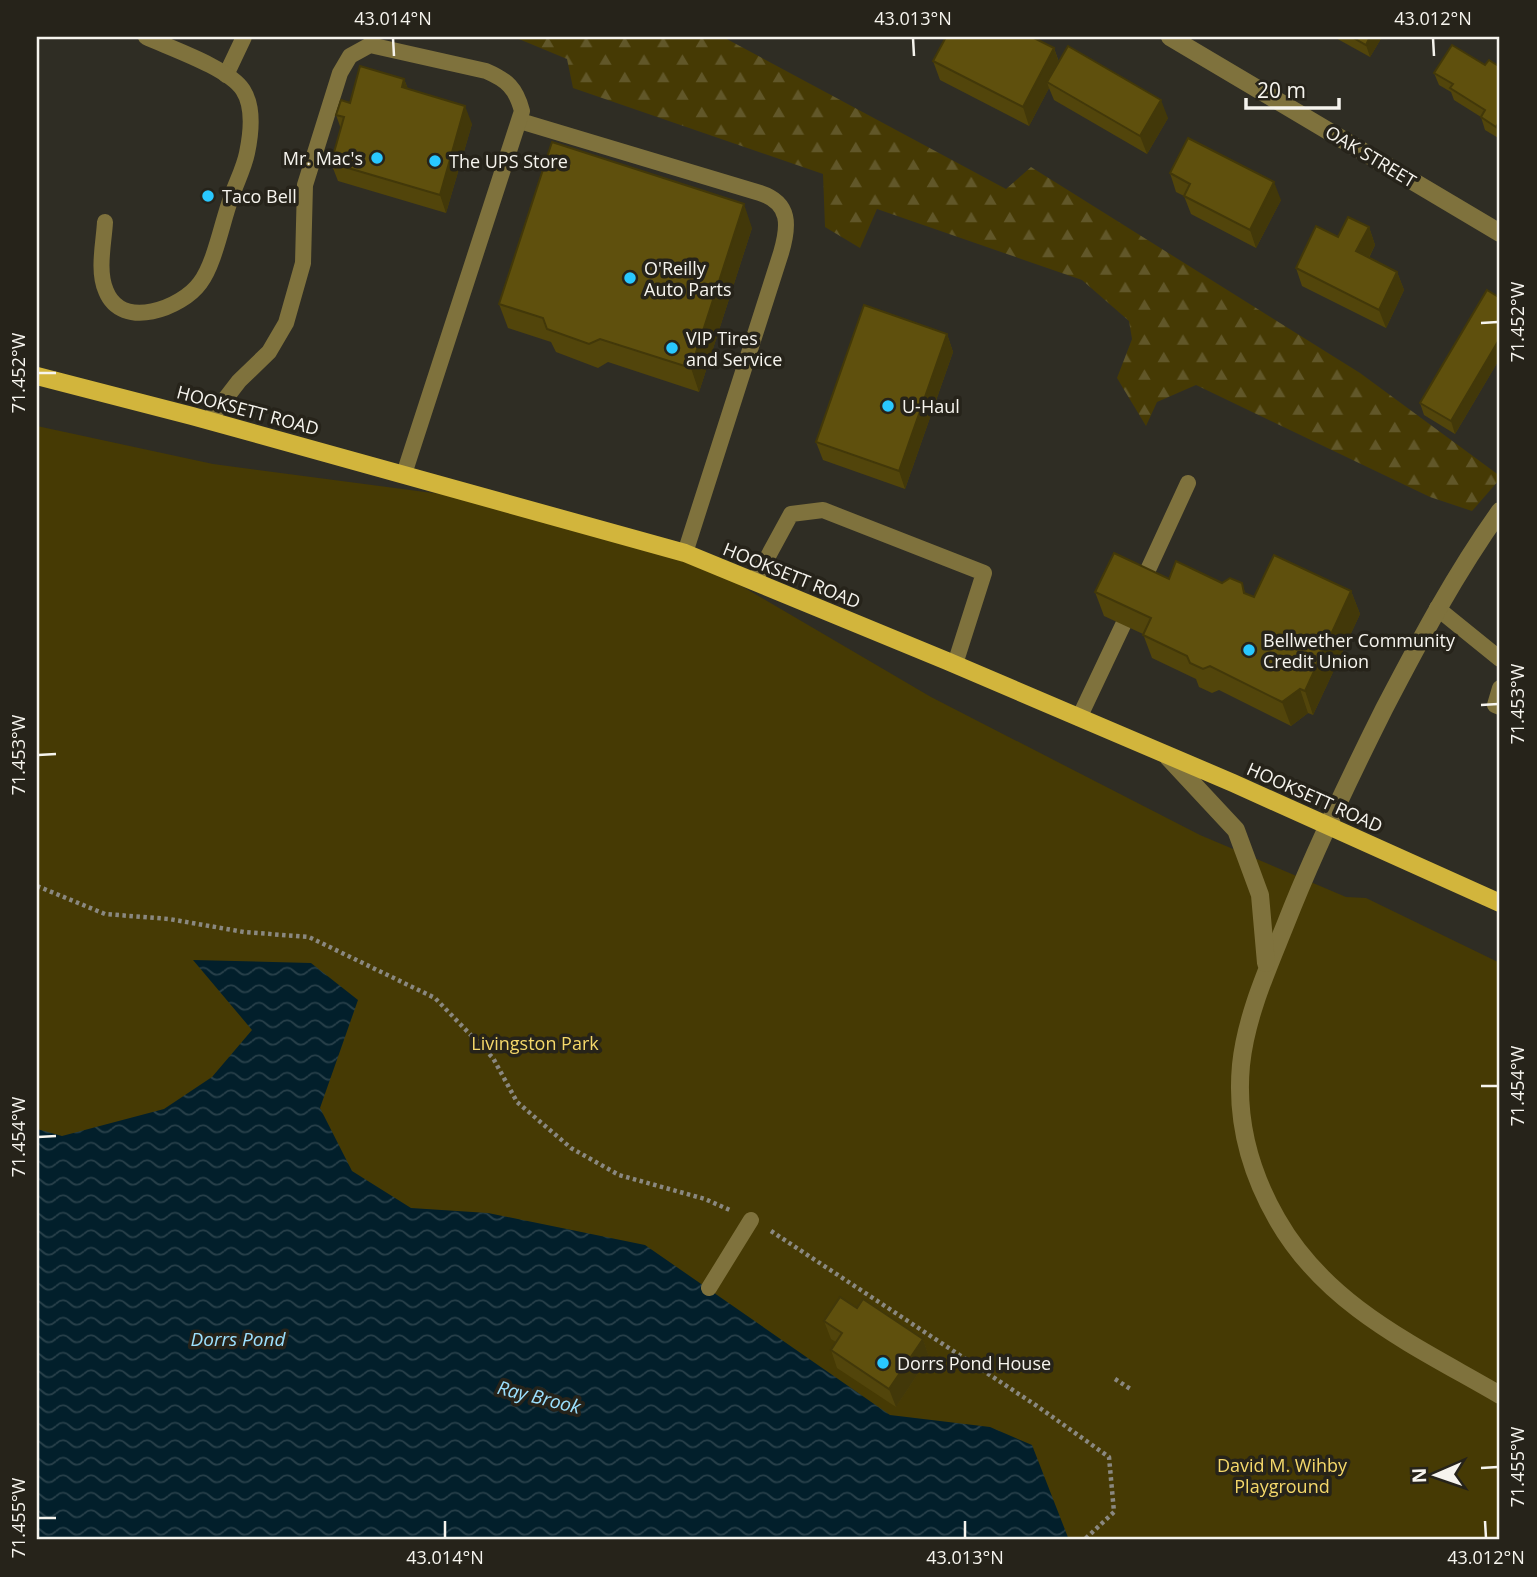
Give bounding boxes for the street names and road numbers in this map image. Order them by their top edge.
street label: OAK STREET [1321,119,1421,193]
street label: HOOKSETT ROAD [174,379,322,441]
street label: HOOKSETT ROAD [720,536,864,614]
street label: HOOKSETT ROAD [1243,756,1387,838]

